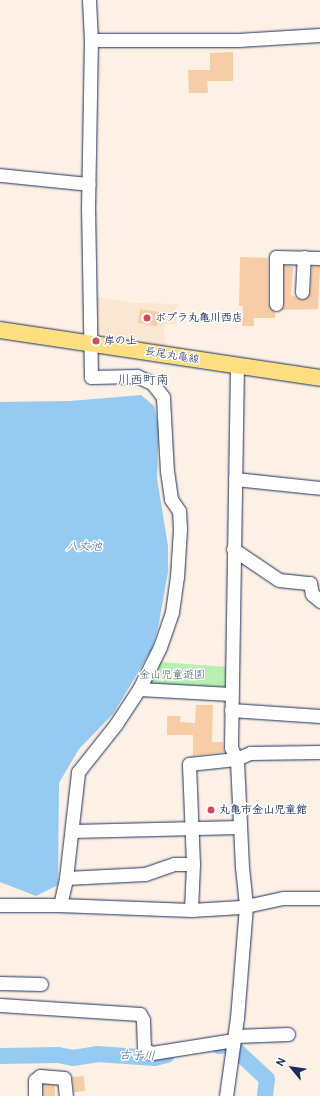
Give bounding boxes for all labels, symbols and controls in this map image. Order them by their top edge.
place label: ポプラ丸亀川西店 [155,311,243,325]
marker: ポプラ丸亀川西店 [142,313,152,323]
place label: 岸の上 [104,334,137,348]
marker: 岸の上 [91,336,101,346]
street label: 長尾丸亀線 [144,345,200,367]
district label: 川西町南 [117,372,169,388]
water label: 八丈池 [66,540,102,554]
park label: 金山児童遊園 [139,668,205,682]
place label: 丸亀市金山児童館 [219,803,307,817]
marker: 丸亀市金山児童館 [206,805,216,815]
water label: 古子川 [119,1048,155,1064]
north arrow [272,1048,312,1088]
text: N [274,1056,289,1068]

